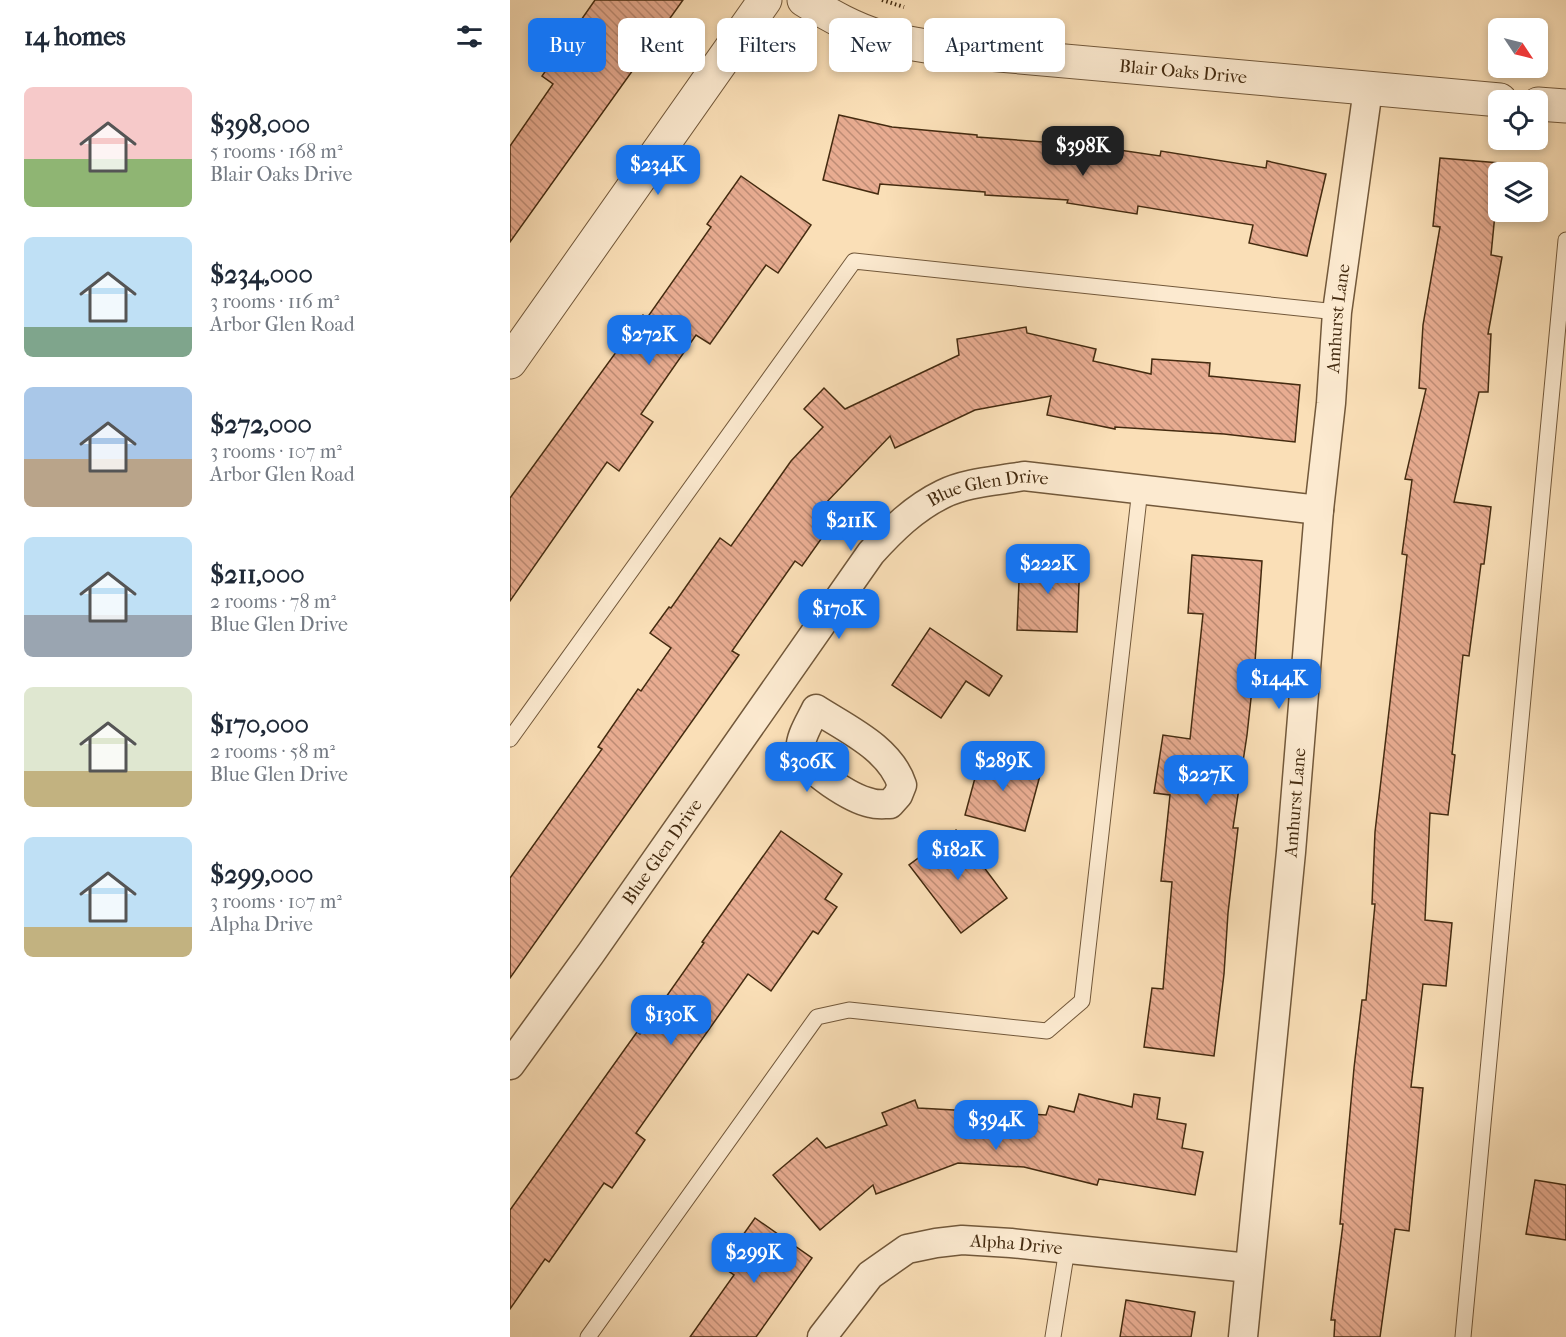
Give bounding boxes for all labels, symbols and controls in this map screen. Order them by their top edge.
chip: Buy [528,18,606,72]
chip: Rent [618,18,705,72]
chip: Filters [717,18,817,72]
chip: New [829,18,912,72]
chip: Apartment [924,18,1065,72]
north arrow [1488,18,1548,78]
map controls [1488,18,1548,222]
icon: filters [453,20,486,53]
text: 14 homes [24,21,126,52]
street label: Blair Oaks Drive [1118,56,1248,88]
button: locate [1488,90,1548,150]
text: $398,000 [210,109,310,140]
icon: home [72,111,144,183]
pin: $398K [1041,126,1125,177]
text: $398K [1056,134,1110,157]
text: 5 rooms · 168 m² [210,140,343,163]
pin: $234K [616,145,700,196]
text: $234K [630,153,686,176]
button: layers [1488,162,1548,222]
text: Blair Oaks Drive [210,163,352,186]
text: $234,000 [210,259,313,290]
icon: home [72,261,144,333]
street label: Amhurst Lane [1323,262,1355,375]
text: 3 rooms · 116 m² [210,290,339,313]
text: Arbor Glen Road [210,313,355,336]
pin: $272K [607,315,691,366]
text: $272K [621,323,677,346]
text: $272,000 [210,409,312,440]
icon: home [72,411,144,483]
text: 3 rooms · 107 m² [210,440,342,463]
text: Arbor Glen Road [210,463,355,486]
street label: Blue Glen Drive [924,466,1050,511]
pin: $211K [809,501,893,552]
text: $211K [826,509,876,532]
pin: $222K [1006,544,1090,595]
text: $222K [1020,552,1076,575]
text: $211,000 [210,559,305,590]
icon: home [72,561,144,633]
pin: $170K [797,589,881,640]
text: 2 rooms · 78 m² [210,590,336,613]
text: $170K [812,597,866,620]
text: Blue Glen Drive [210,613,348,636]
pin: $144K [1237,659,1321,710]
text: $144K [1251,667,1307,690]
text: $170,000 [210,709,309,740]
icon: home [72,711,144,783]
text: 2 rooms · 58 m² [210,740,335,763]
pin: $289K [961,741,1045,792]
pin: $306K [765,742,849,793]
street label: Amhurst Lane [1281,747,1311,859]
text: $289K [975,749,1031,772]
text: $306K [779,750,835,773]
pin: $227K [1164,755,1248,806]
text: Blue Glen Drive [210,763,348,786]
text: $227K [1178,763,1234,786]
street label: Blue Glen Drive [618,795,707,909]
pin: $182K [916,830,1000,881]
text: $182K [931,838,985,861]
text: $299,000 [210,859,313,890]
icon: home [72,861,144,933]
text: 3 rooms · 107 m² [210,890,342,913]
text: Alpha Drive [210,913,313,936]
pin: $130K [629,995,713,1046]
text: $130K [645,1003,697,1026]
pin: $394K [954,1100,1038,1151]
text: $394K [968,1108,1024,1131]
street label: Alpha Drive [969,1230,1064,1259]
pin: $299K [712,1233,796,1284]
text: $299K [726,1241,782,1264]

